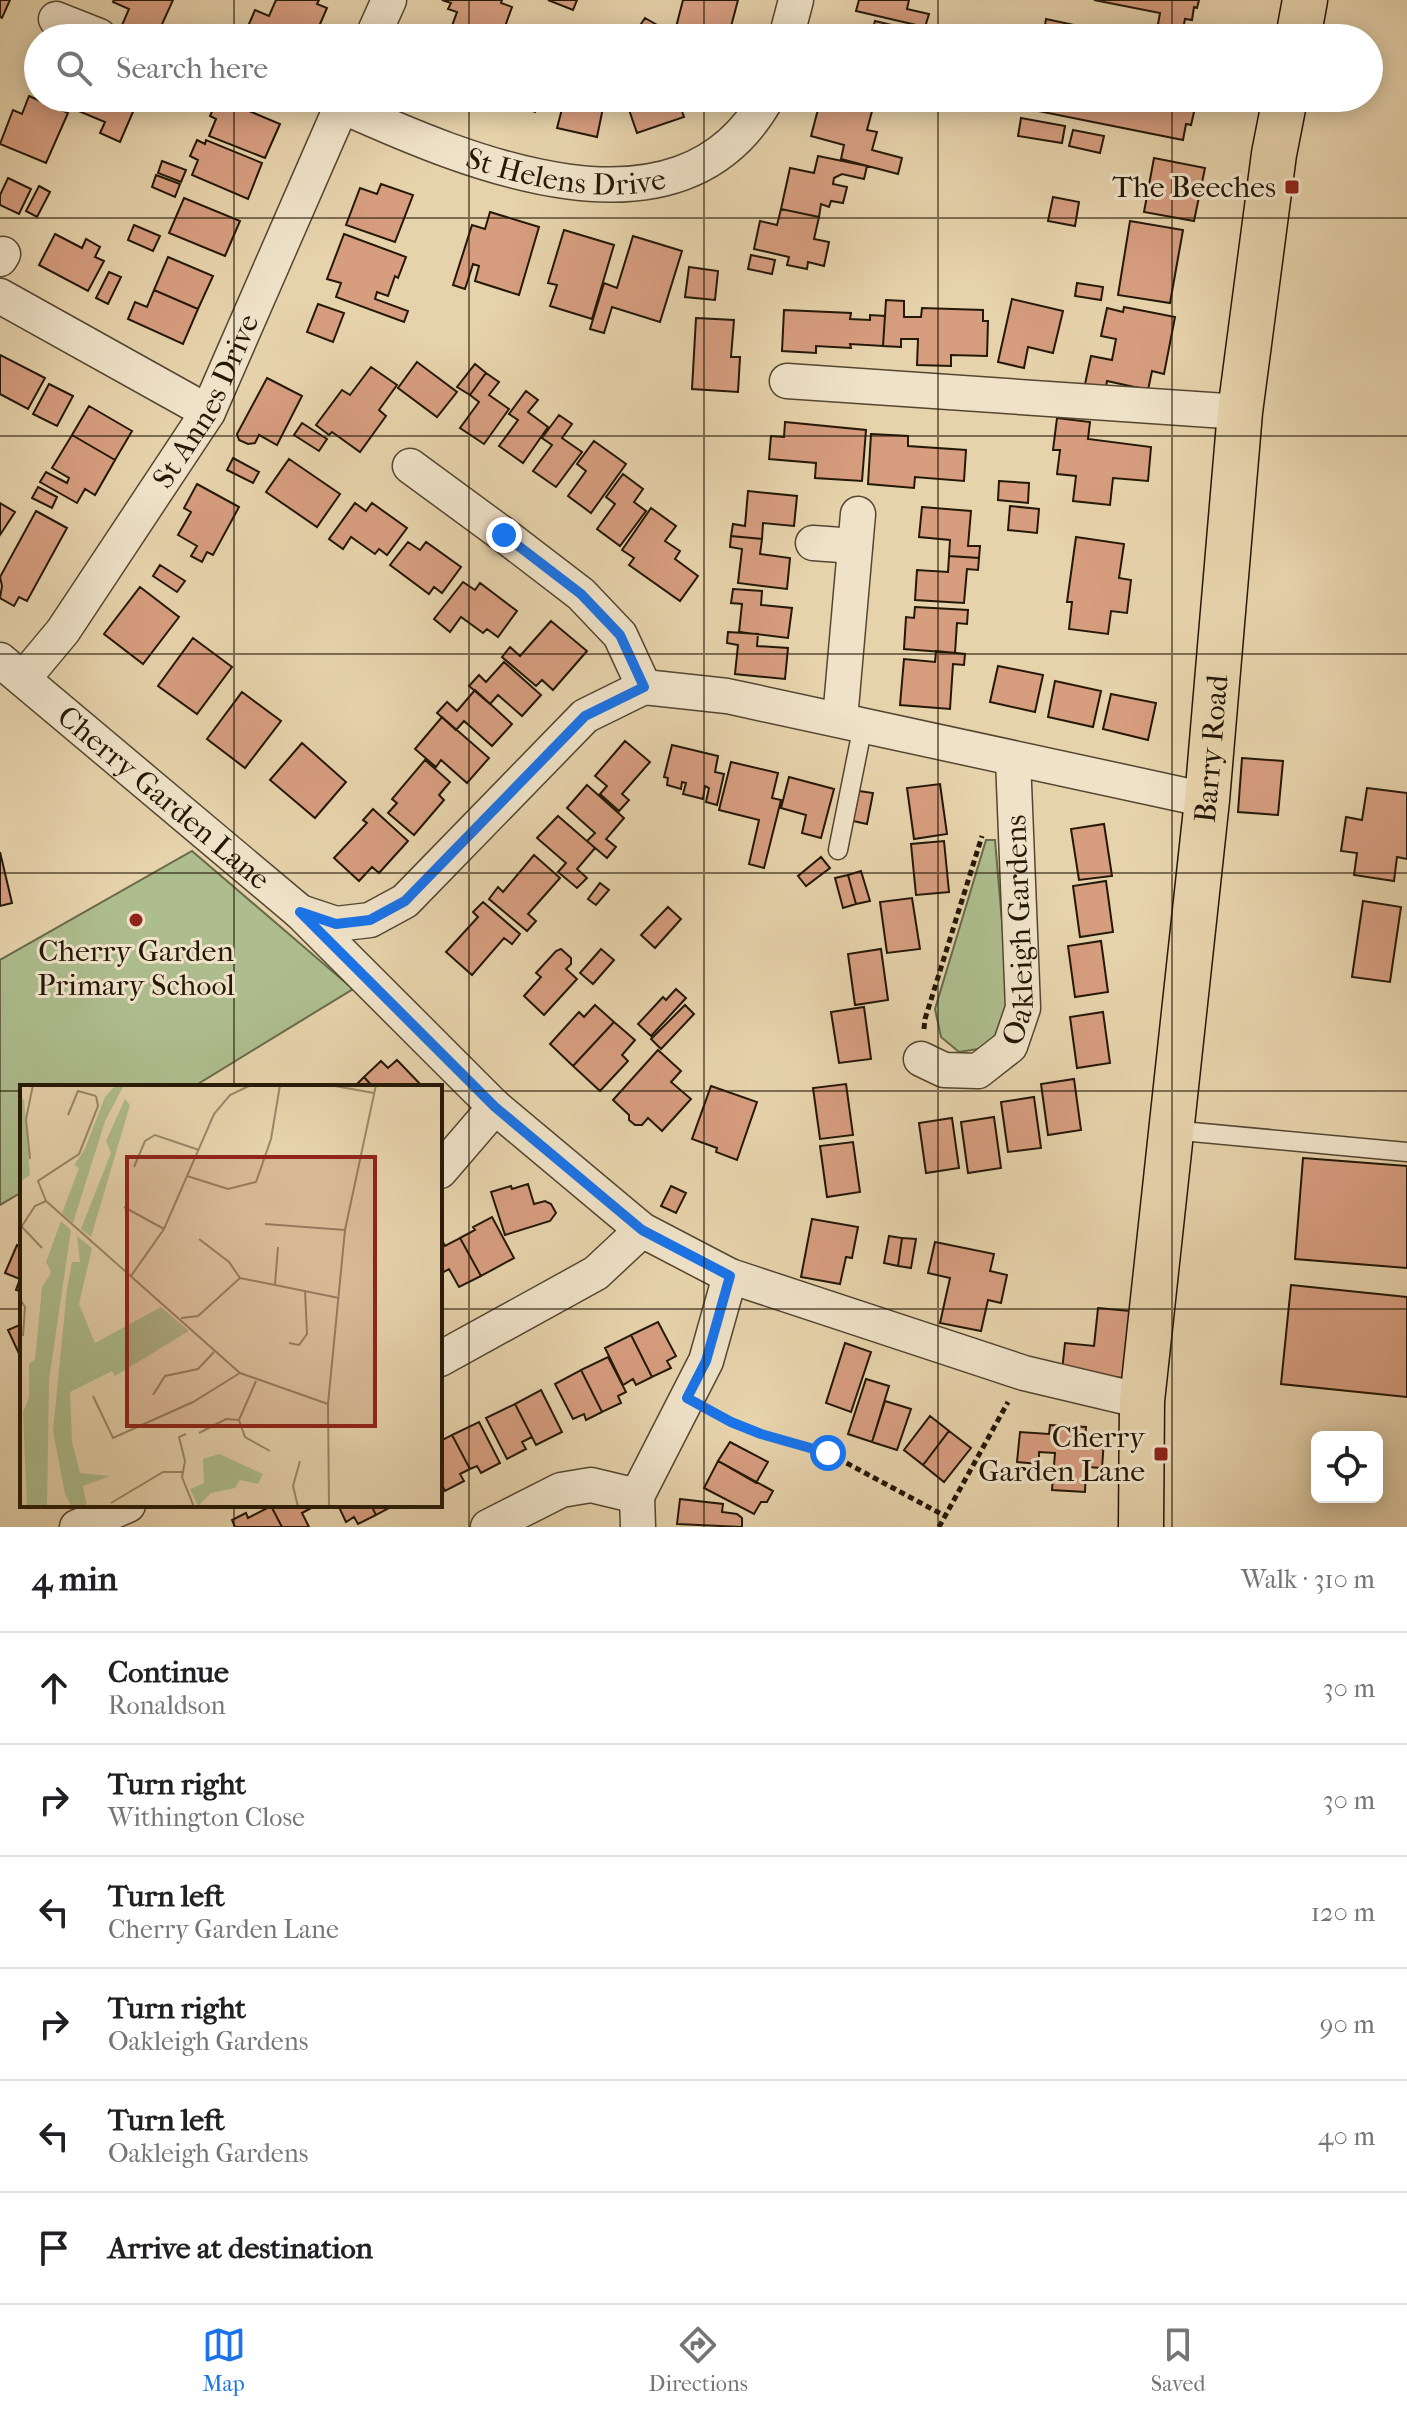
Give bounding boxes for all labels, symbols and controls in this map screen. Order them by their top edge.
search box [24,24,1383,112]
icon: search [52,46,96,90]
text: Search here [116,51,268,86]
street label: St Helens Drive [461,141,669,203]
place label: The Beeches [1112,170,1276,205]
marker: The Beeches [1283,178,1301,196]
street label: St Annes Drive [146,309,267,495]
route end [486,517,522,553]
street label: Barry Road [1188,673,1236,824]
street label: Cherry Garden Lane [50,699,277,897]
street label: Oakleigh Gardens [995,814,1041,1050]
marker: Cherry Garden Primary School [127,911,145,929]
place label: Cherry Garden Primary School [37,934,235,1003]
inset map [20,1085,442,1507]
place label: Cherry Garden Lane [978,1420,1146,1489]
map controls [1311,1431,1383,1503]
button: locate [1311,1431,1383,1503]
route start [810,1435,846,1471]
marker: Cherry Garden Lane [1152,1445,1170,1463]
text: 4 min [32,1559,117,1599]
text: Walk · 310 m [1241,1564,1375,1595]
text: Continue [108,1655,229,1690]
icon: ahead [32,1666,76,1710]
text: 30 m [1323,1673,1375,1704]
text: Ronaldson [108,1690,226,1721]
text: Turn right [108,1767,246,1802]
icon: right [32,1778,76,1822]
text: 30 m [1323,1785,1375,1816]
text: Withington Close [108,1802,305,1833]
text: Turn left [108,1879,225,1914]
icon: left [32,1890,76,1934]
text: 120 m [1311,1897,1375,1928]
text: Cherry Garden Lane [108,1914,339,1945]
text: Turn right [108,1991,246,2026]
icon: right [32,2002,76,2046]
text: 90 m [1320,2009,1375,2040]
text: Oakleigh Gardens [108,2026,308,2057]
text: Turn left [108,2103,225,2138]
icon: left [32,2114,76,2158]
text: 40 m [1318,2121,1375,2152]
text: Oakleigh Gardens [108,2138,308,2169]
icon: arrive [32,2226,76,2270]
text: Arrive at destination [108,2231,373,2266]
tab: Map [202,2323,246,2397]
tab: Directions [649,2323,748,2397]
tab: Saved [1151,2323,1205,2397]

